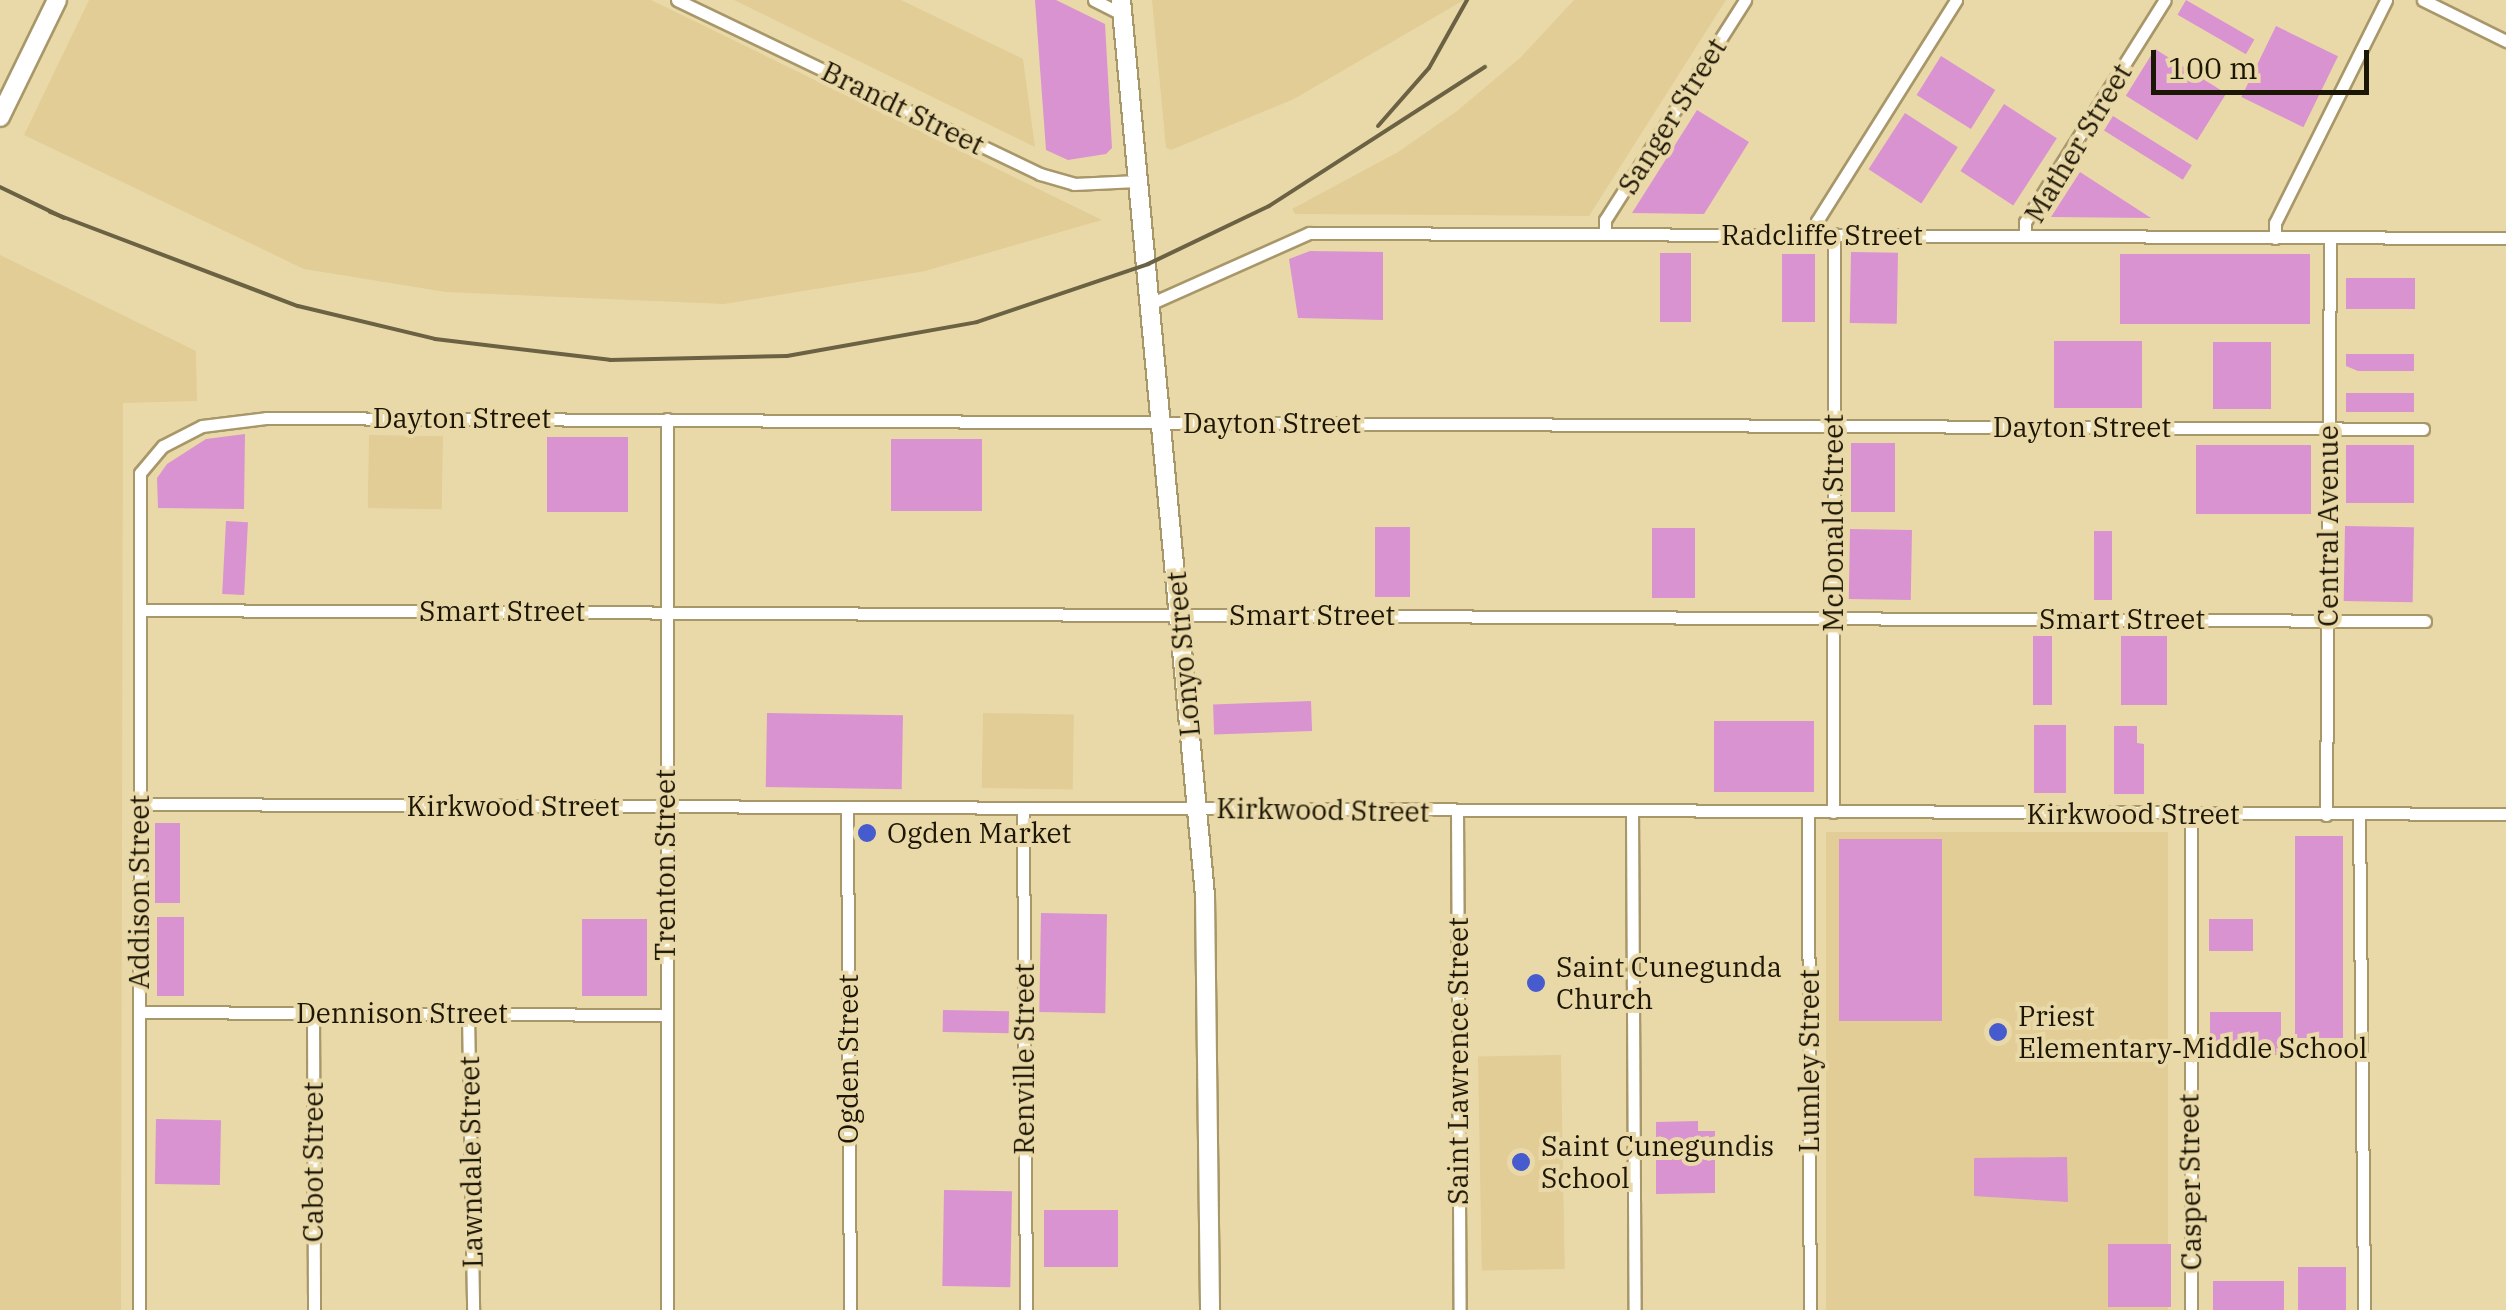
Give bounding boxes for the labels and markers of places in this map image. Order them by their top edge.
place label: Ogden Market [887,816,1071,850]
marker: Ogden Market [856,822,878,844]
place label: Saint Cunegunda Church [1556,950,1782,1016]
marker: Saint Cunegunda Church [1525,972,1547,994]
place label: Priest Elementary‑Middle School [2018,999,2367,1065]
marker: Priest Elementary‑Middle School [1987,1021,2009,1043]
place label: Saint Cunegundis School [1541,1129,1774,1195]
marker: Saint Cunegundis School [1510,1151,1532,1173]

